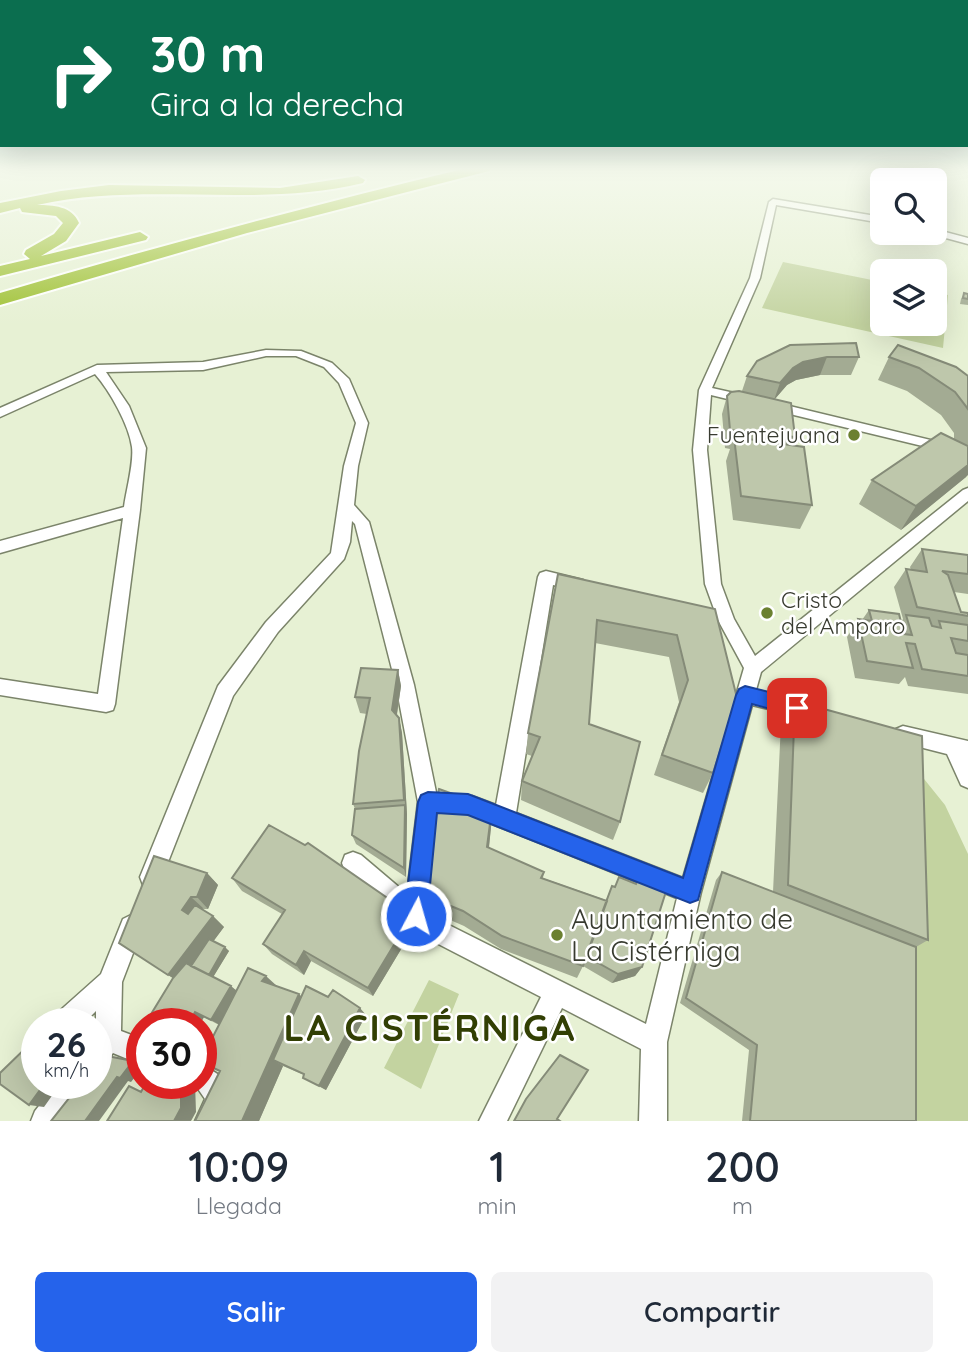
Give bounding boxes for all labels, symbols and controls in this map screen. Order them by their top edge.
text: 30 m [150,23,265,84]
icon: right [35,28,126,119]
text: Gira a la derecha [150,84,404,124]
map controls [870,168,947,336]
button: search [870,168,947,245]
button: layers [870,259,947,336]
place label: Fuentejuana [707,420,840,449]
marker: Fuentejuana [846,427,862,443]
place label: Cristo del Amparo [781,585,905,640]
marker: Cristo del Amparo [759,605,775,621]
pin [767,678,827,738]
icon: arrive [778,689,816,727]
position arrow [379,879,453,953]
place label: Ayuntamiento de La Cistérniga [571,901,793,968]
marker: Ayuntamiento de La Cistérniga [549,927,565,943]
district label: LA CISTÉRNIGA [284,1004,576,1050]
speed limit sign: 30 [126,1008,217,1099]
text: 26 [47,1022,86,1066]
text: km/h [44,1059,89,1082]
text: 10:09 [188,1140,289,1193]
text: 1 [489,1140,505,1193]
text: 200 [705,1140,780,1193]
text: Llegada [196,1191,282,1220]
text: min [478,1191,517,1220]
text: m [732,1191,753,1220]
button: Salir [35,1272,477,1352]
button: Compartir [491,1272,933,1352]

